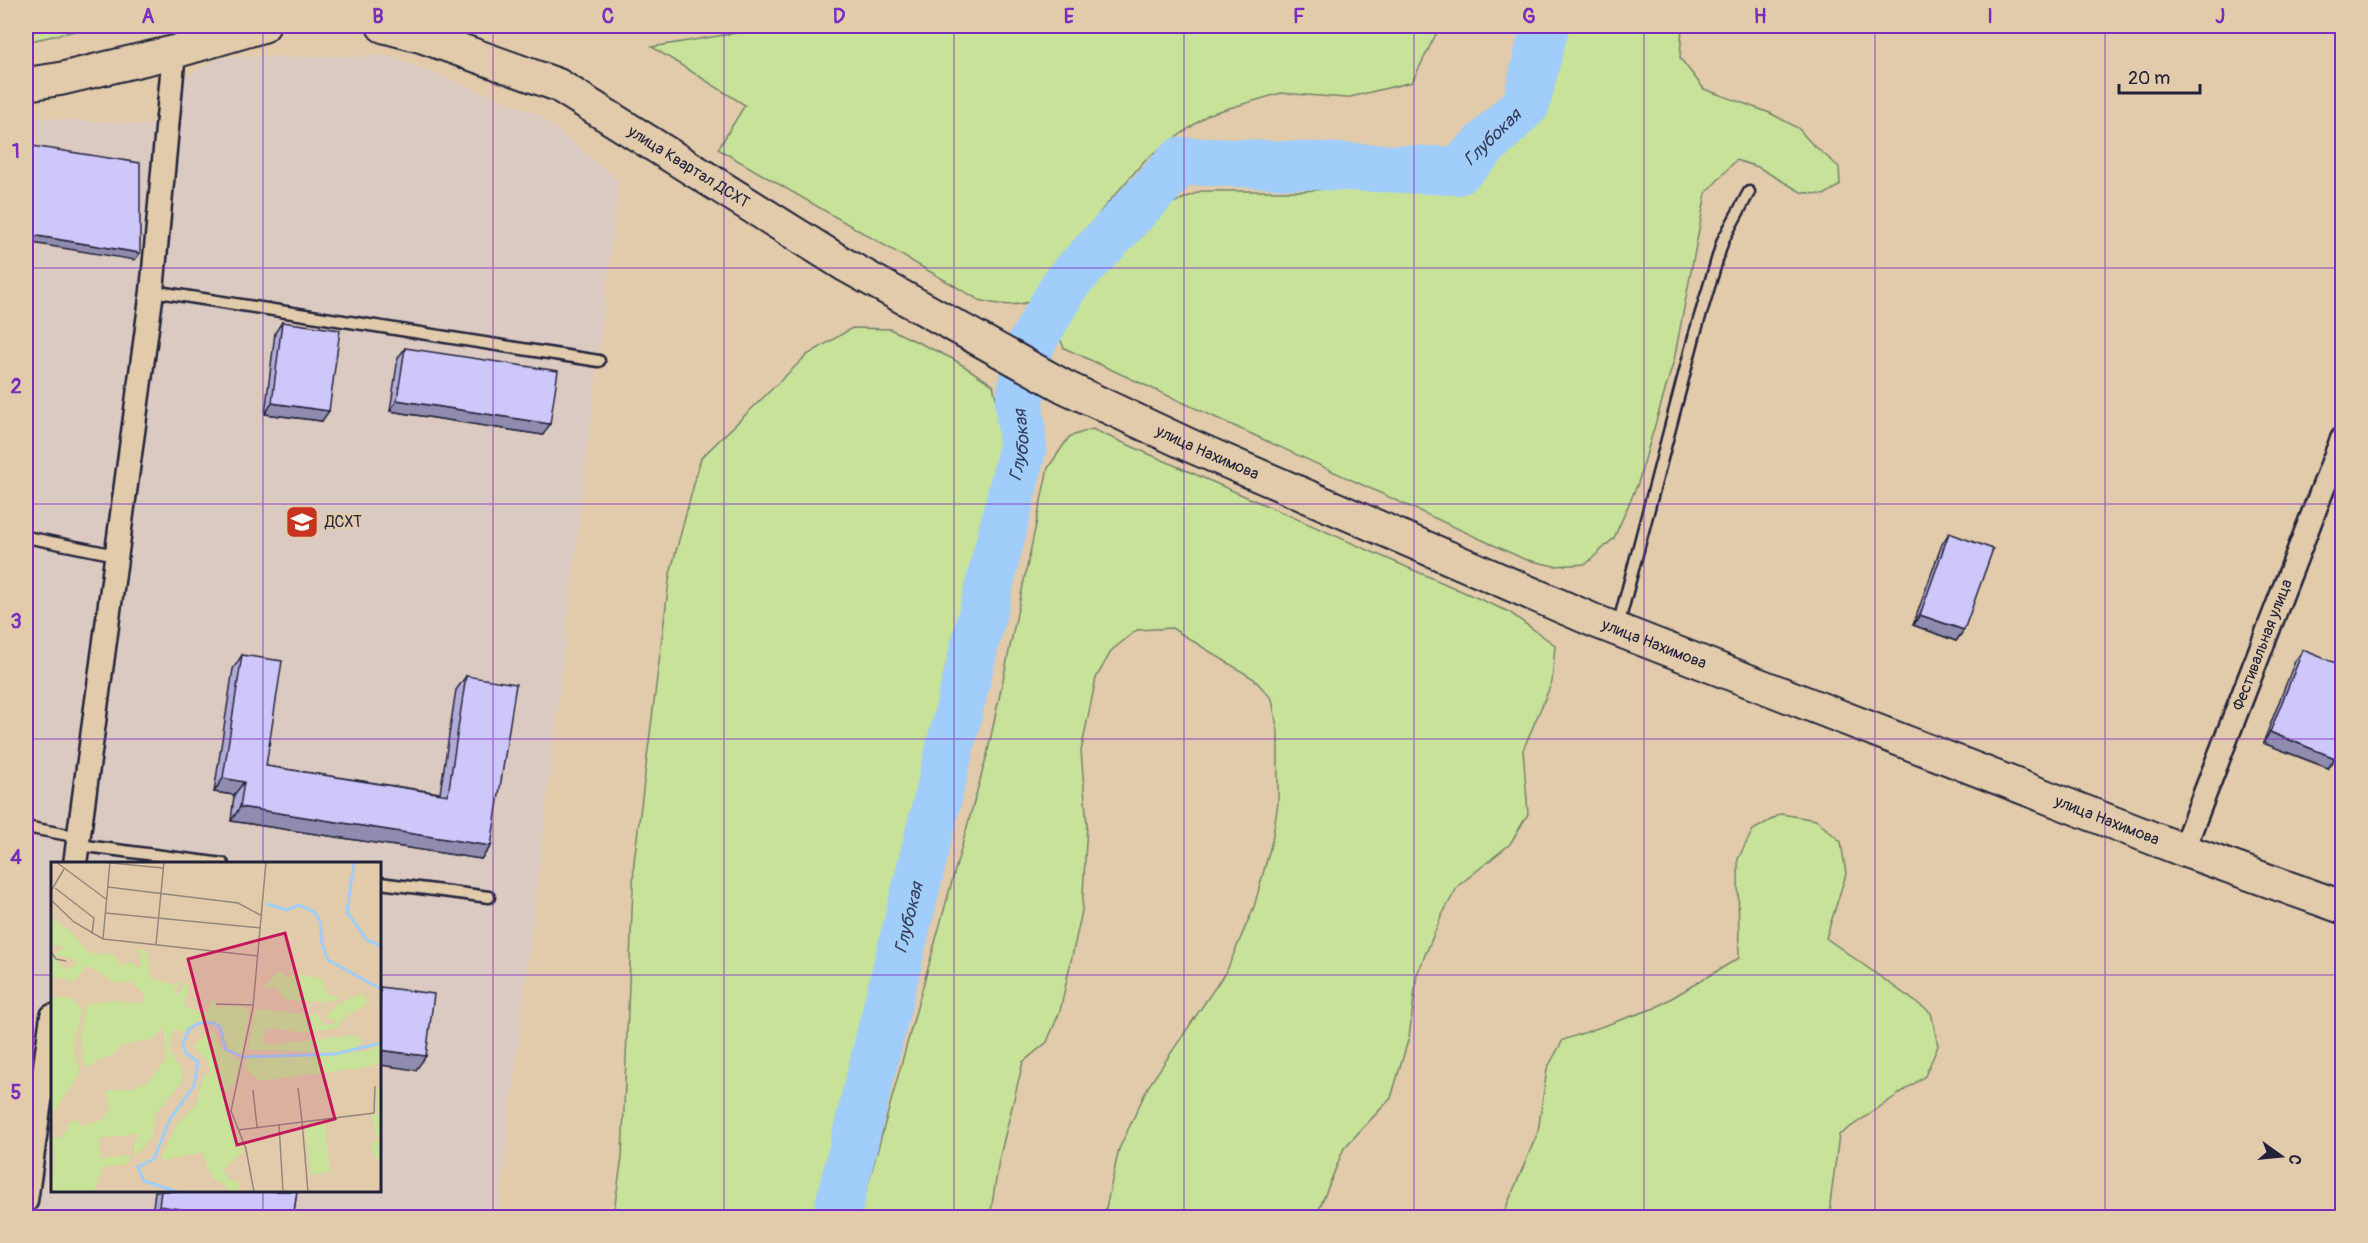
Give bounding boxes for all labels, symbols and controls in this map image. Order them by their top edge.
text: A [142,4,155,29]
text: B [372,4,384,29]
text: C [602,4,614,29]
text: D [833,4,846,29]
text: E [1064,4,1075,29]
text: F [1293,4,1305,29]
text: G [1522,4,1536,29]
text: H [1754,4,1767,29]
text: I [1987,4,1993,29]
text: J [2215,4,2225,29]
scale bar [2119,57,2200,95]
text: 20 m [2128,67,2170,90]
water label: Глубокая [1458,103,1527,171]
street label: улица Квартал ДСХТ [623,121,753,213]
text: 1 [12,139,20,164]
text: 2 [10,374,22,399]
water label: Глубокая [1004,407,1035,483]
street label: улица Нахимова [1152,421,1262,484]
school or university icon: ДСХТ [284,504,320,540]
place label: ДСХТ [324,512,362,532]
street label: Фестивальная улица [2228,576,2297,713]
text: 3 [10,609,22,634]
street label: улица Нахимова [1598,614,1709,673]
street label: улица Нахимова [2051,791,2162,850]
text: 4 [10,845,22,870]
inset map [51,862,381,1192]
water label: Глубокая [889,879,929,955]
text: 5 [11,1080,22,1105]
north arrow [2251,1126,2311,1186]
text: С [2284,1152,2305,1167]

